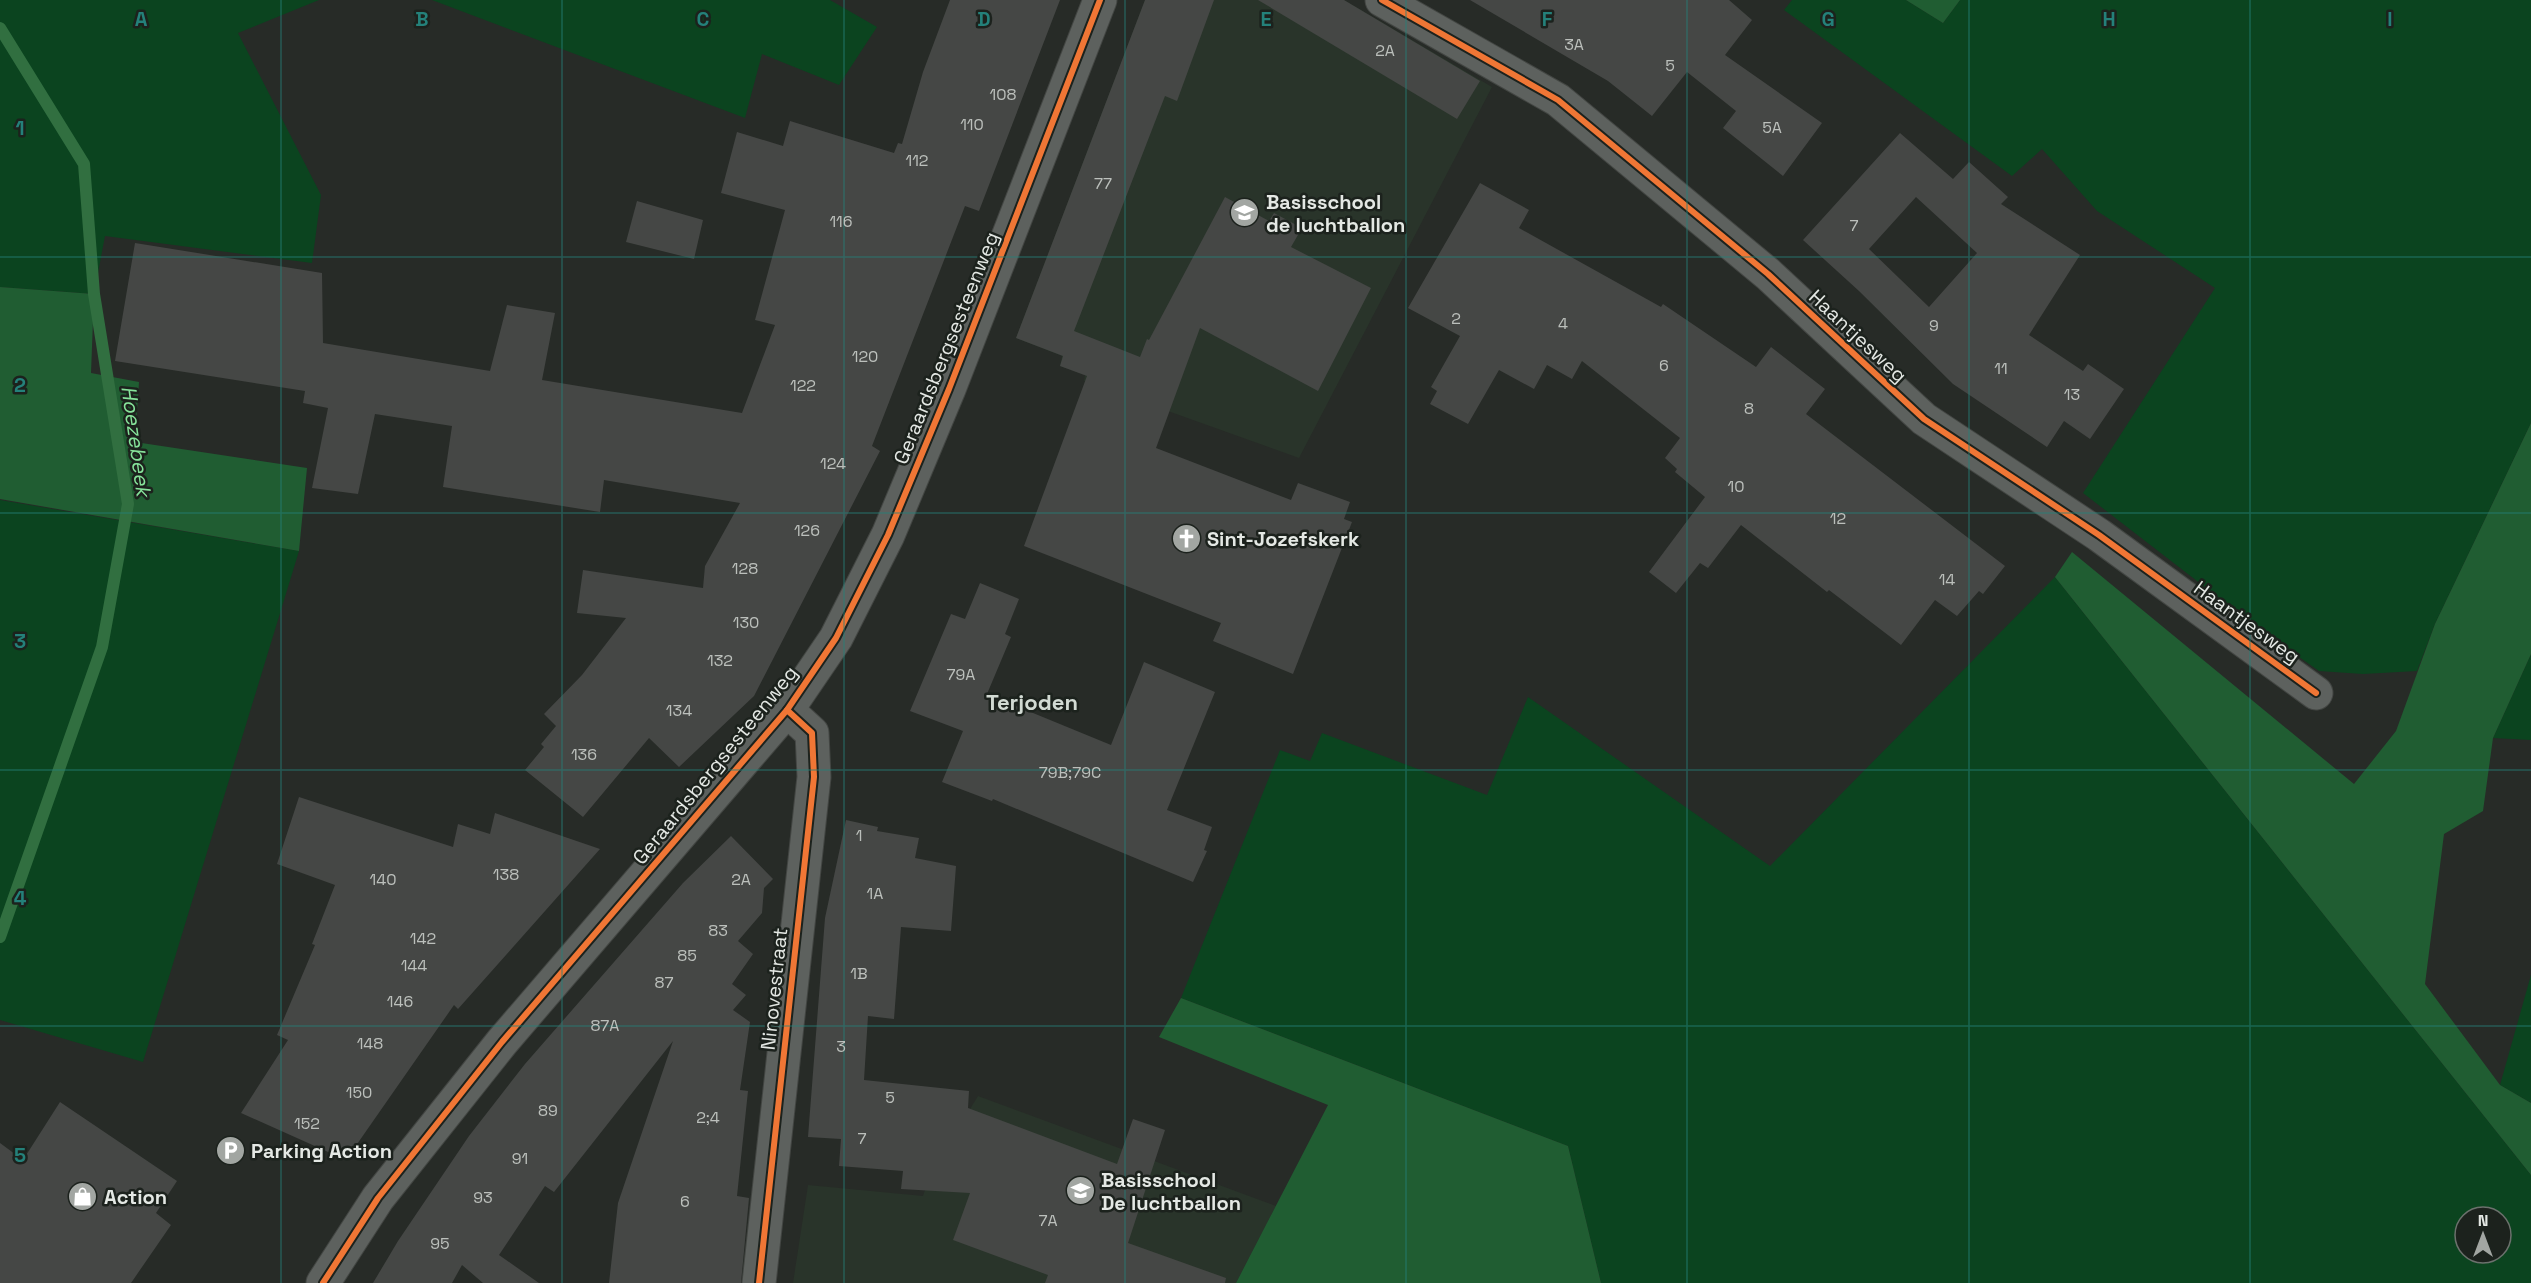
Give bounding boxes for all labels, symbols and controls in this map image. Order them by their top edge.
text: A [135,6,148,32]
text: B [415,6,429,32]
text: C [697,6,710,32]
text: D [977,6,991,32]
text: E [1260,6,1272,32]
text: F [1542,6,1553,32]
text: G [1821,6,1835,32]
text: H [2102,6,2116,32]
text: I [2387,6,2393,32]
house number: 3A [1564,34,1584,55]
house number: 2A [1375,40,1395,61]
house number: 5 [1665,55,1675,76]
house number: 108 [990,84,1016,105]
house number: 110 [960,114,984,135]
text: 1 [15,115,25,141]
house number: 5A [1762,117,1782,138]
house number: 112 [905,150,929,171]
house number: 77 [1094,173,1112,194]
place label: Basisschool de luchtballon [1266,189,1405,238]
school or university icon: Basisschool de luchtballon [1229,197,1261,229]
house number: 116 [829,211,853,232]
house number: 7 [1849,215,1859,236]
street label: Geraardsbergsesteenweg [887,228,1005,468]
street label: Haantjesweg [1803,284,1913,388]
house number: 2 [1451,308,1461,329]
house number: 4 [1558,313,1568,334]
house number: 9 [1929,315,1939,336]
house number: 120 [852,346,878,367]
house number: 6 [1659,355,1669,376]
house number: 11 [1994,358,2008,379]
text: 2 [14,372,26,398]
house number: 122 [790,375,816,396]
water label: Hoezebeek [115,384,158,501]
house number: 13 [2064,384,2080,405]
house number: 8 [1744,398,1754,419]
house number: 124 [820,453,846,474]
house number: 10 [1728,476,1744,497]
house number: 12 [1830,508,1846,529]
house number: 126 [794,520,820,541]
church icon: Sint-Jozefskerk [1170,523,1202,555]
place label: Sint-Jozefskerk [1207,526,1359,552]
house number: 128 [732,558,758,579]
house number: 14 [1939,569,1955,590]
street label: Haantjesweg [2189,575,2305,669]
house number: 130 [733,612,759,633]
text: 3 [14,628,26,654]
house number: 132 [707,650,733,671]
street label: Geraardsbergsesteenweg [627,660,803,870]
house number: 79A [947,664,975,685]
district label: Terjoden [986,688,1078,716]
house number: 134 [666,700,692,721]
house number: 136 [571,744,597,765]
house number: 79B;79C [1039,762,1101,783]
house number: 1 [856,825,862,846]
house number: 138 [493,864,519,885]
house number: 140 [370,869,396,890]
house number: 2A [731,869,751,890]
house number: 1A [867,883,883,904]
text: 4 [14,885,27,911]
house number: 83 [708,920,728,941]
street label: Ninovestraat [755,927,793,1051]
house number: 142 [410,928,436,949]
house number: 85 [677,945,697,966]
house number: 144 [401,955,427,976]
house number: 1B [850,963,868,984]
house number: 87 [655,972,673,993]
house number: 146 [387,991,413,1012]
house number: 87A [591,1015,619,1036]
house number: 148 [357,1033,383,1054]
house number: 3 [836,1036,846,1057]
house number: 150 [346,1082,372,1103]
house number: 5 [885,1087,895,1108]
house number: 89 [538,1100,558,1121]
house number: 2;4 [696,1107,720,1128]
house number: 152 [294,1113,320,1134]
house number: 7 [857,1128,867,1149]
parking icon: Parking Action [214,1135,246,1167]
place label: Parking Action [251,1138,392,1164]
text: 5 [14,1142,26,1168]
house number: 91 [512,1148,528,1169]
place label: Basisschool De luchtballon [1101,1167,1241,1216]
school or university icon: Basisschool De luchtballon [1064,1175,1096,1207]
shop icon: Action [67,1181,99,1213]
place label: Action [104,1184,167,1210]
house number: 93 [473,1187,493,1208]
house number: 6 [680,1191,690,1212]
north arrow [2453,1205,2513,1265]
house number: 7A [1038,1210,1058,1231]
text: N [2478,1210,2488,1231]
house number: 95 [430,1233,450,1254]

